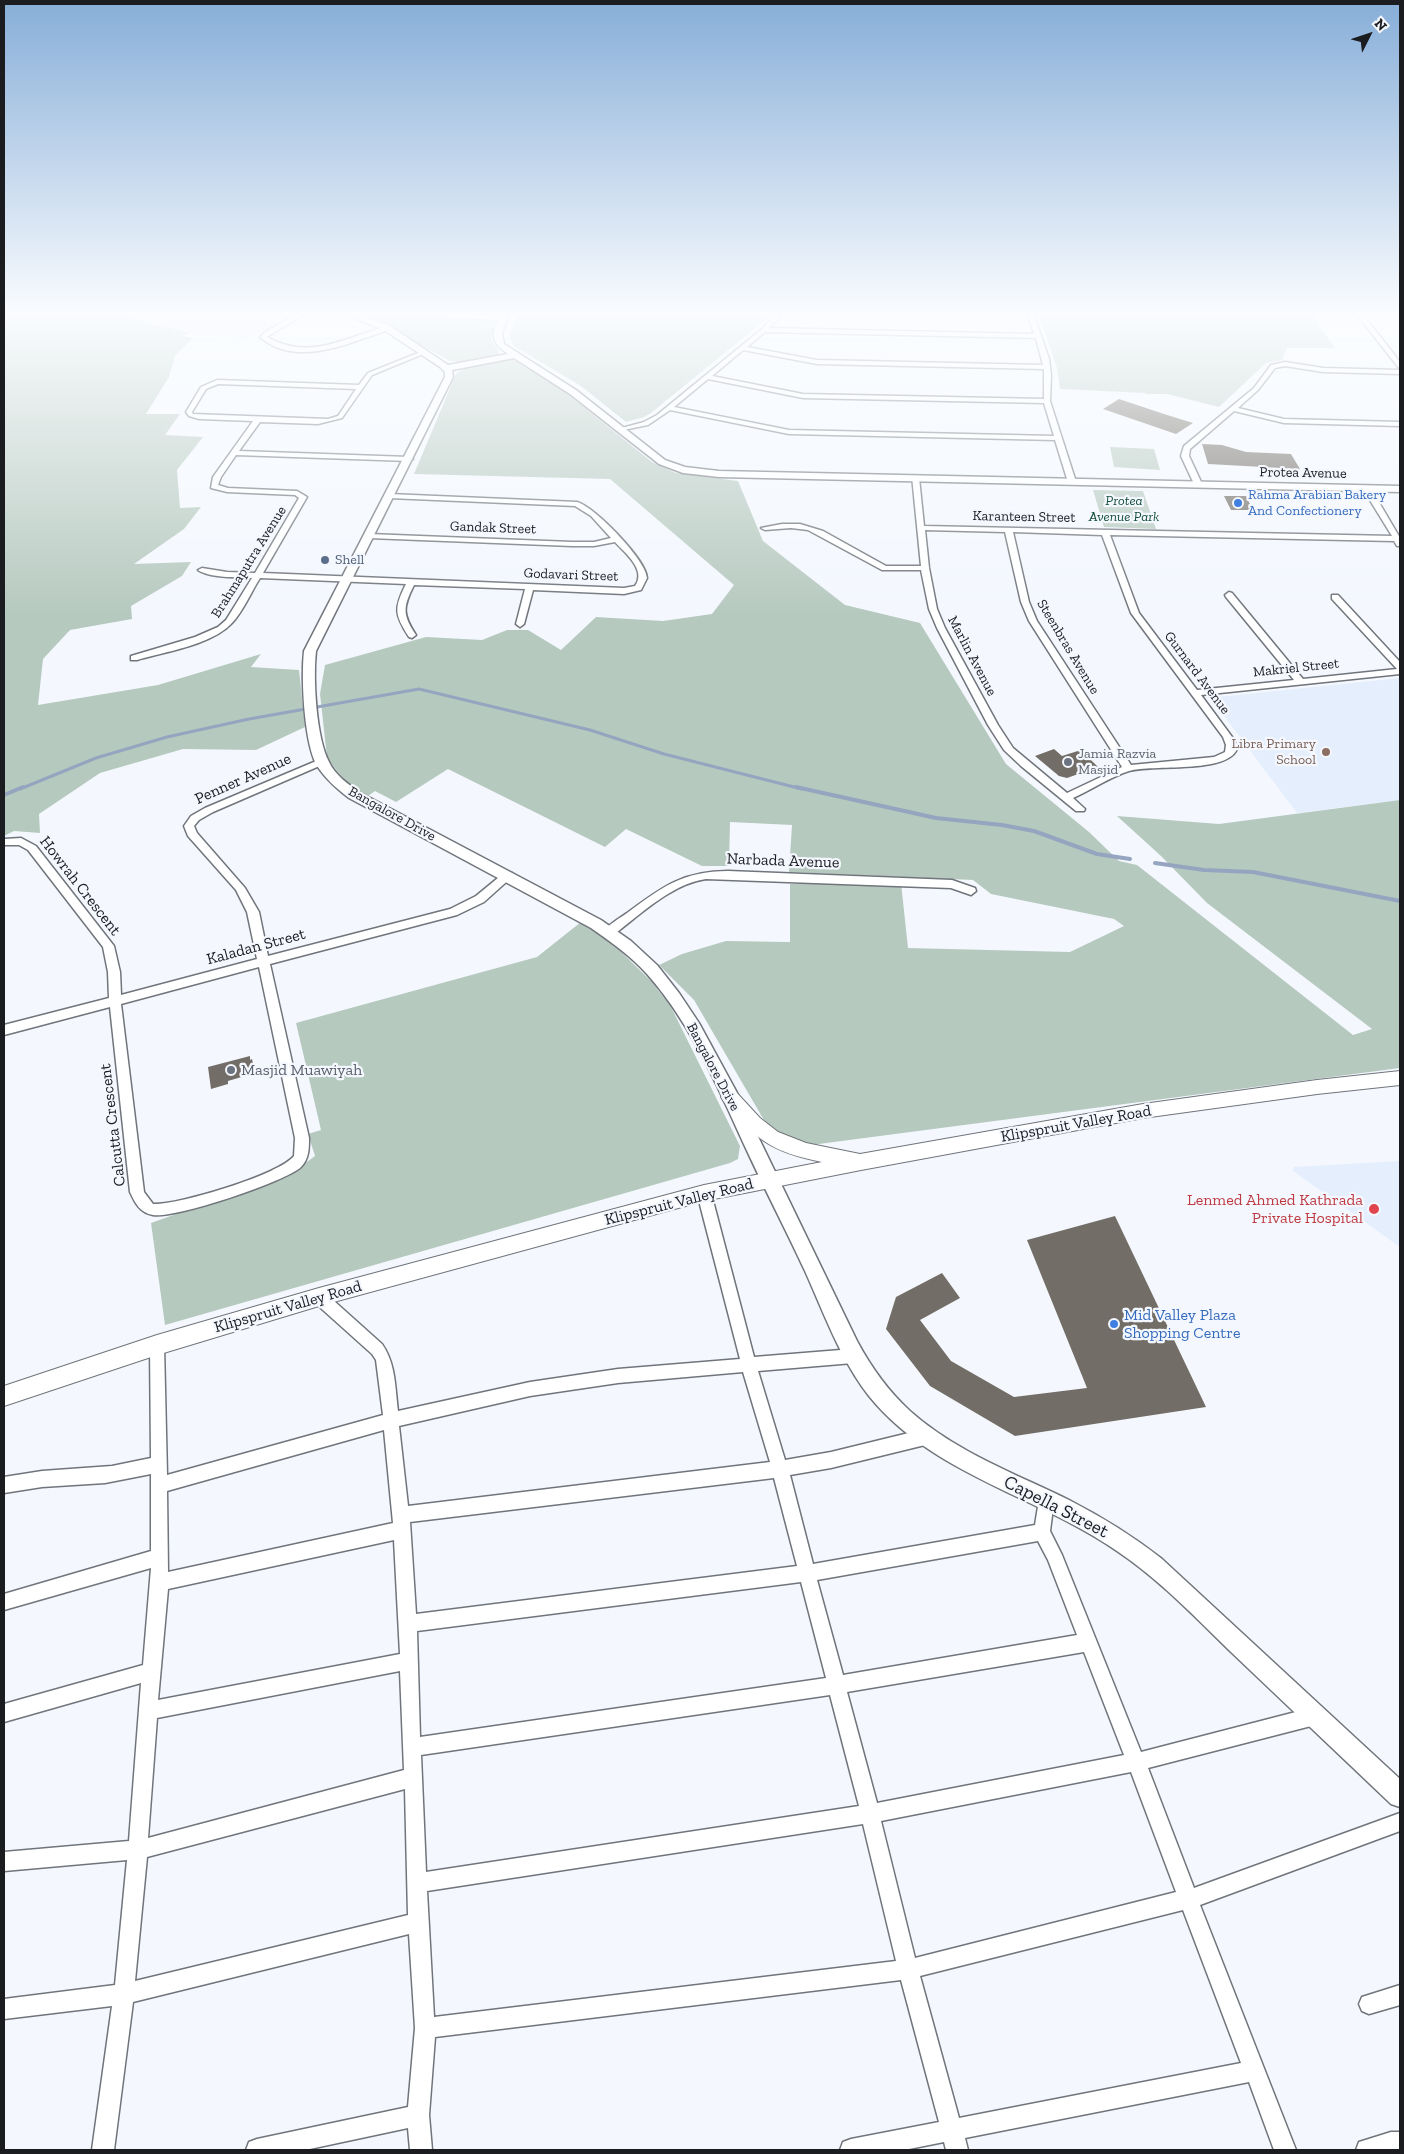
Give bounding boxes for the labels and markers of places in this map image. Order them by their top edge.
place label: Rahma Arabian Bakery And Confectionery [1248,487,1386,520]
marker: Rahma Arabian Bakery And Confectionery [1232,497,1244,509]
place label: Shell [335,552,364,568]
marker: Shell [319,554,331,566]
place label: Libra Primary School [1231,736,1316,769]
place label: Jamia Razvia Masjid [1078,746,1156,779]
marker: Libra Primary School [1320,746,1332,758]
marker: Jamia Razvia Masjid [1062,756,1074,768]
place label: Masjid Muawiyah [241,1060,362,1080]
marker: Masjid Muawiyah [225,1064,237,1076]
place label: Lenmed Ahmed Kathrada Private Hospital [1187,1190,1363,1228]
marker: Lenmed Ahmed Kathrada Private Hospital [1367,1202,1381,1216]
place label: Mid Valley Plaza Shopping Centre [1124,1305,1241,1343]
marker: Mid Valley Plaza Shopping Centre [1108,1318,1120,1330]

